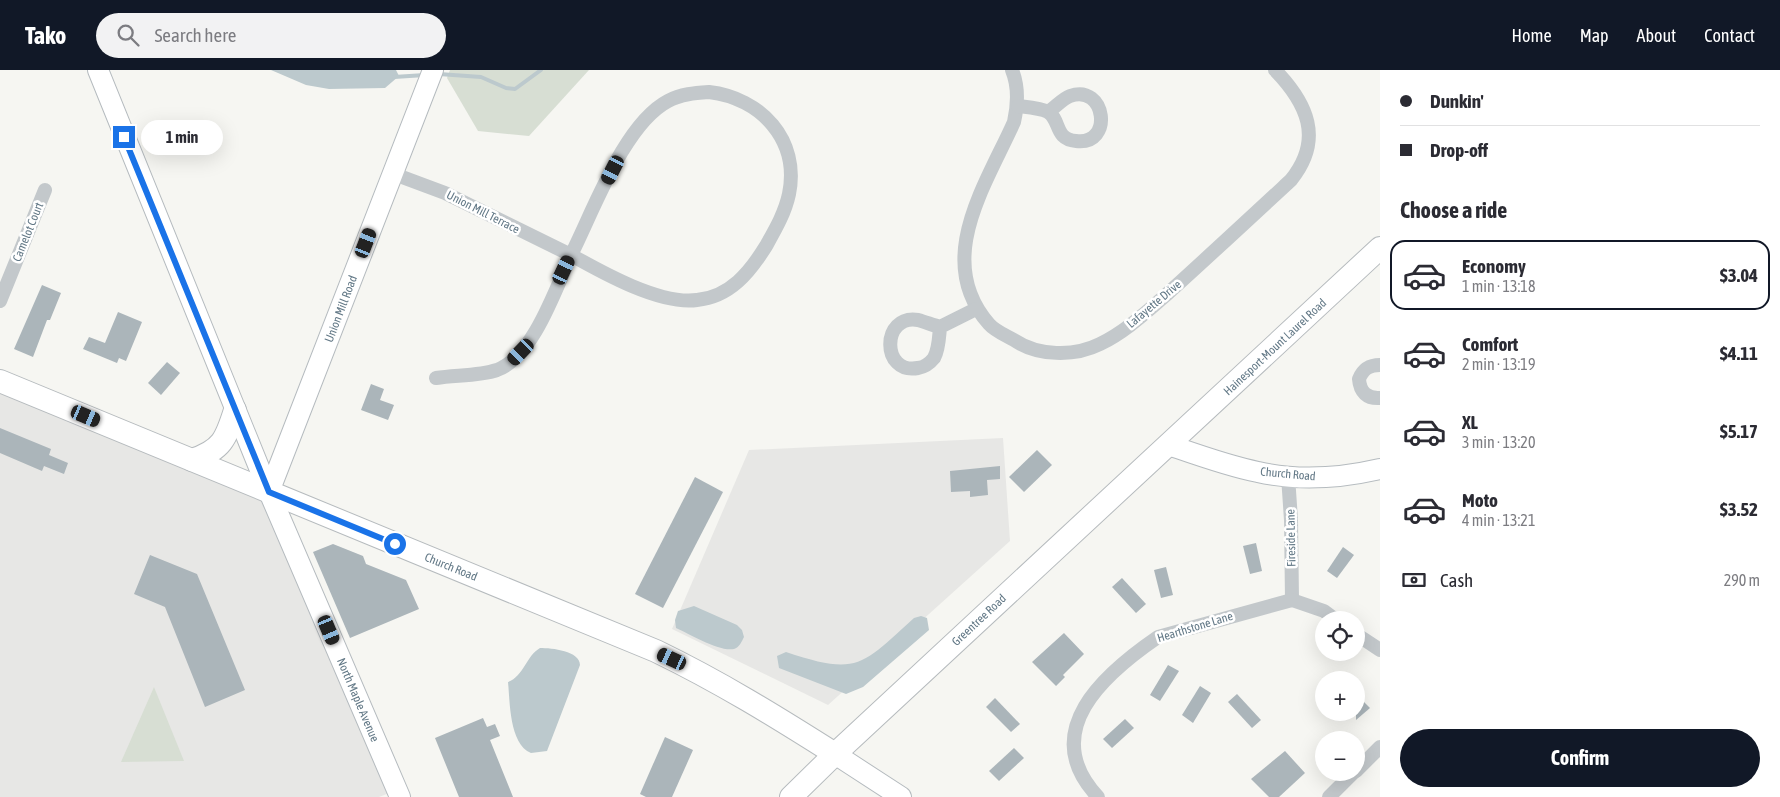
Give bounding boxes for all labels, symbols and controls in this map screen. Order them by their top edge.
search box [96,13,446,58]
icon: search [114,21,142,49]
text: Tako [25,22,66,49]
text: Search here [154,24,236,46]
text: Home [1512,25,1552,46]
text: Map [1580,25,1609,46]
text: About [1637,25,1676,46]
text: Contact [1704,25,1755,46]
text: Dunkin' [1430,90,1484,112]
callout: 1 min [142,120,224,154]
route end [113,126,135,148]
text: 1 min [166,128,198,146]
text: Drop-off [1430,139,1488,161]
car [599,153,626,187]
street label: Union Mill Terrace [444,188,522,236]
text: Choose a ride [1400,197,1507,223]
street label: Camelot Court [10,200,46,264]
car [353,226,378,260]
car [550,253,577,287]
icon: car [1402,253,1447,298]
text: Economy [1462,255,1526,277]
text: $3.04 [1720,264,1758,286]
street label: Union Mill Road [322,274,360,344]
street label: Lafayette Drive [1124,277,1184,331]
text: 1 min · 13:18 [1462,277,1535,295]
street label: Hainesport-Mount Laurel Road [1221,296,1329,398]
icon: car [1402,331,1447,376]
text: Comfort [1462,333,1518,355]
car [505,336,536,368]
text: $4.11 [1720,342,1758,364]
text: 2 min · 13:19 [1462,355,1535,373]
car [69,403,102,429]
icon: car [1402,409,1447,454]
text: XL [1462,411,1478,433]
text: $5.17 [1720,420,1758,442]
text: 3 min · 13:20 [1462,433,1535,451]
street label: Church Road [1260,465,1316,483]
icon: car [1402,487,1447,532]
text: Moto [1462,489,1498,511]
text: $3.52 [1720,498,1758,520]
street label: Fireside Lane [1283,509,1299,567]
text: 4 min · 13:21 [1462,511,1535,529]
route start [384,533,406,555]
street label: Church Road [423,550,479,584]
icon: cash [1400,566,1428,594]
text: Cash [1440,569,1473,591]
text: 290 m [1724,571,1760,589]
street label: Greentree Road [949,591,1009,649]
street label: Hearthstone Lane [1156,609,1234,645]
map controls [1315,611,1365,781]
button: locate [1315,611,1365,661]
car [316,613,341,647]
car [655,646,688,672]
street label: North Maple Avenue [334,656,382,744]
button: + [1315,671,1365,721]
button: Confirm [1400,729,1760,787]
button: − [1315,731,1365,781]

